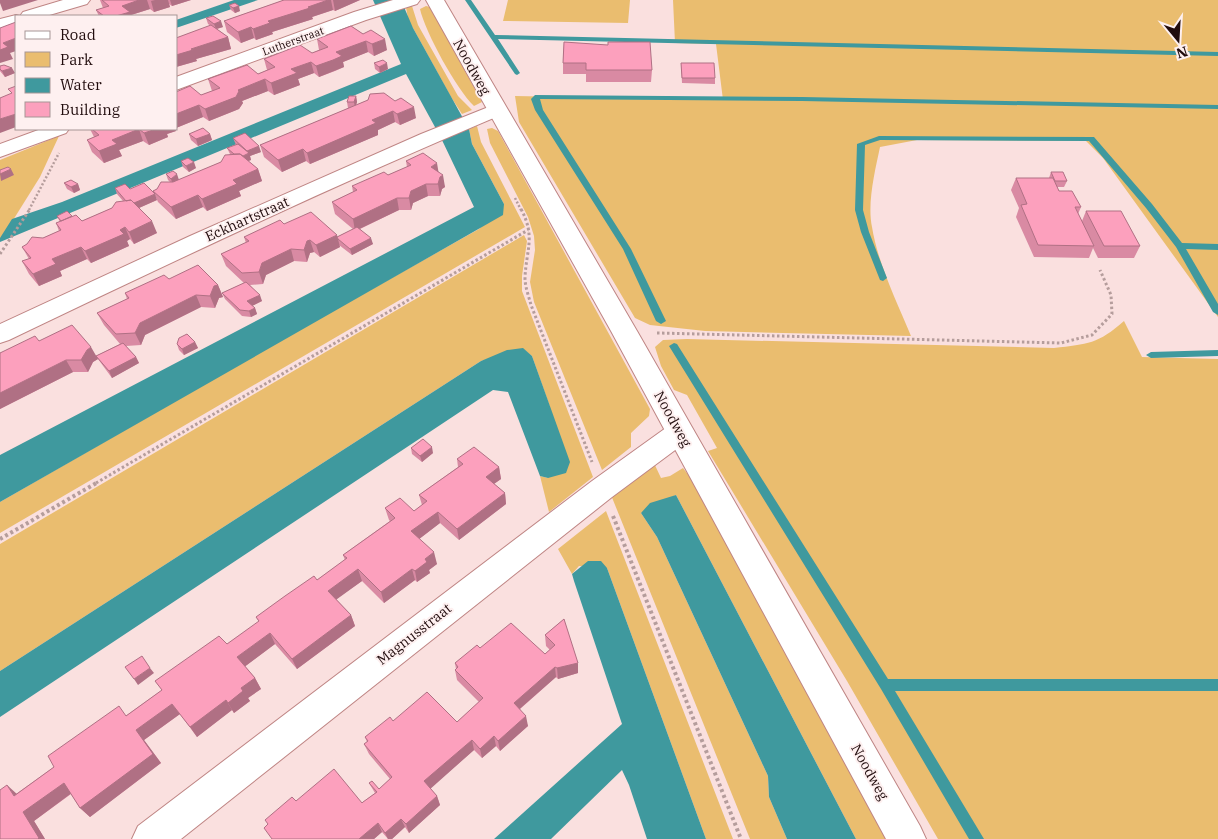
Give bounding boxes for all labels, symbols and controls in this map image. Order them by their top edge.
legend [15,15,178,130]
north arrow [1153,15,1203,65]
street label: Lutherstraat [260,23,326,59]
text: Road [60,25,96,44]
street label: Noodweg [449,36,495,99]
text: N [1174,42,1190,63]
text: Park [60,50,93,69]
text: Water [60,75,102,94]
text: Building [60,100,120,119]
street label: Eckhartstraat [202,192,292,245]
street label: Noodweg [650,388,696,451]
street label: Magnusstraat [373,599,455,669]
street label: Noodweg [847,741,893,804]

